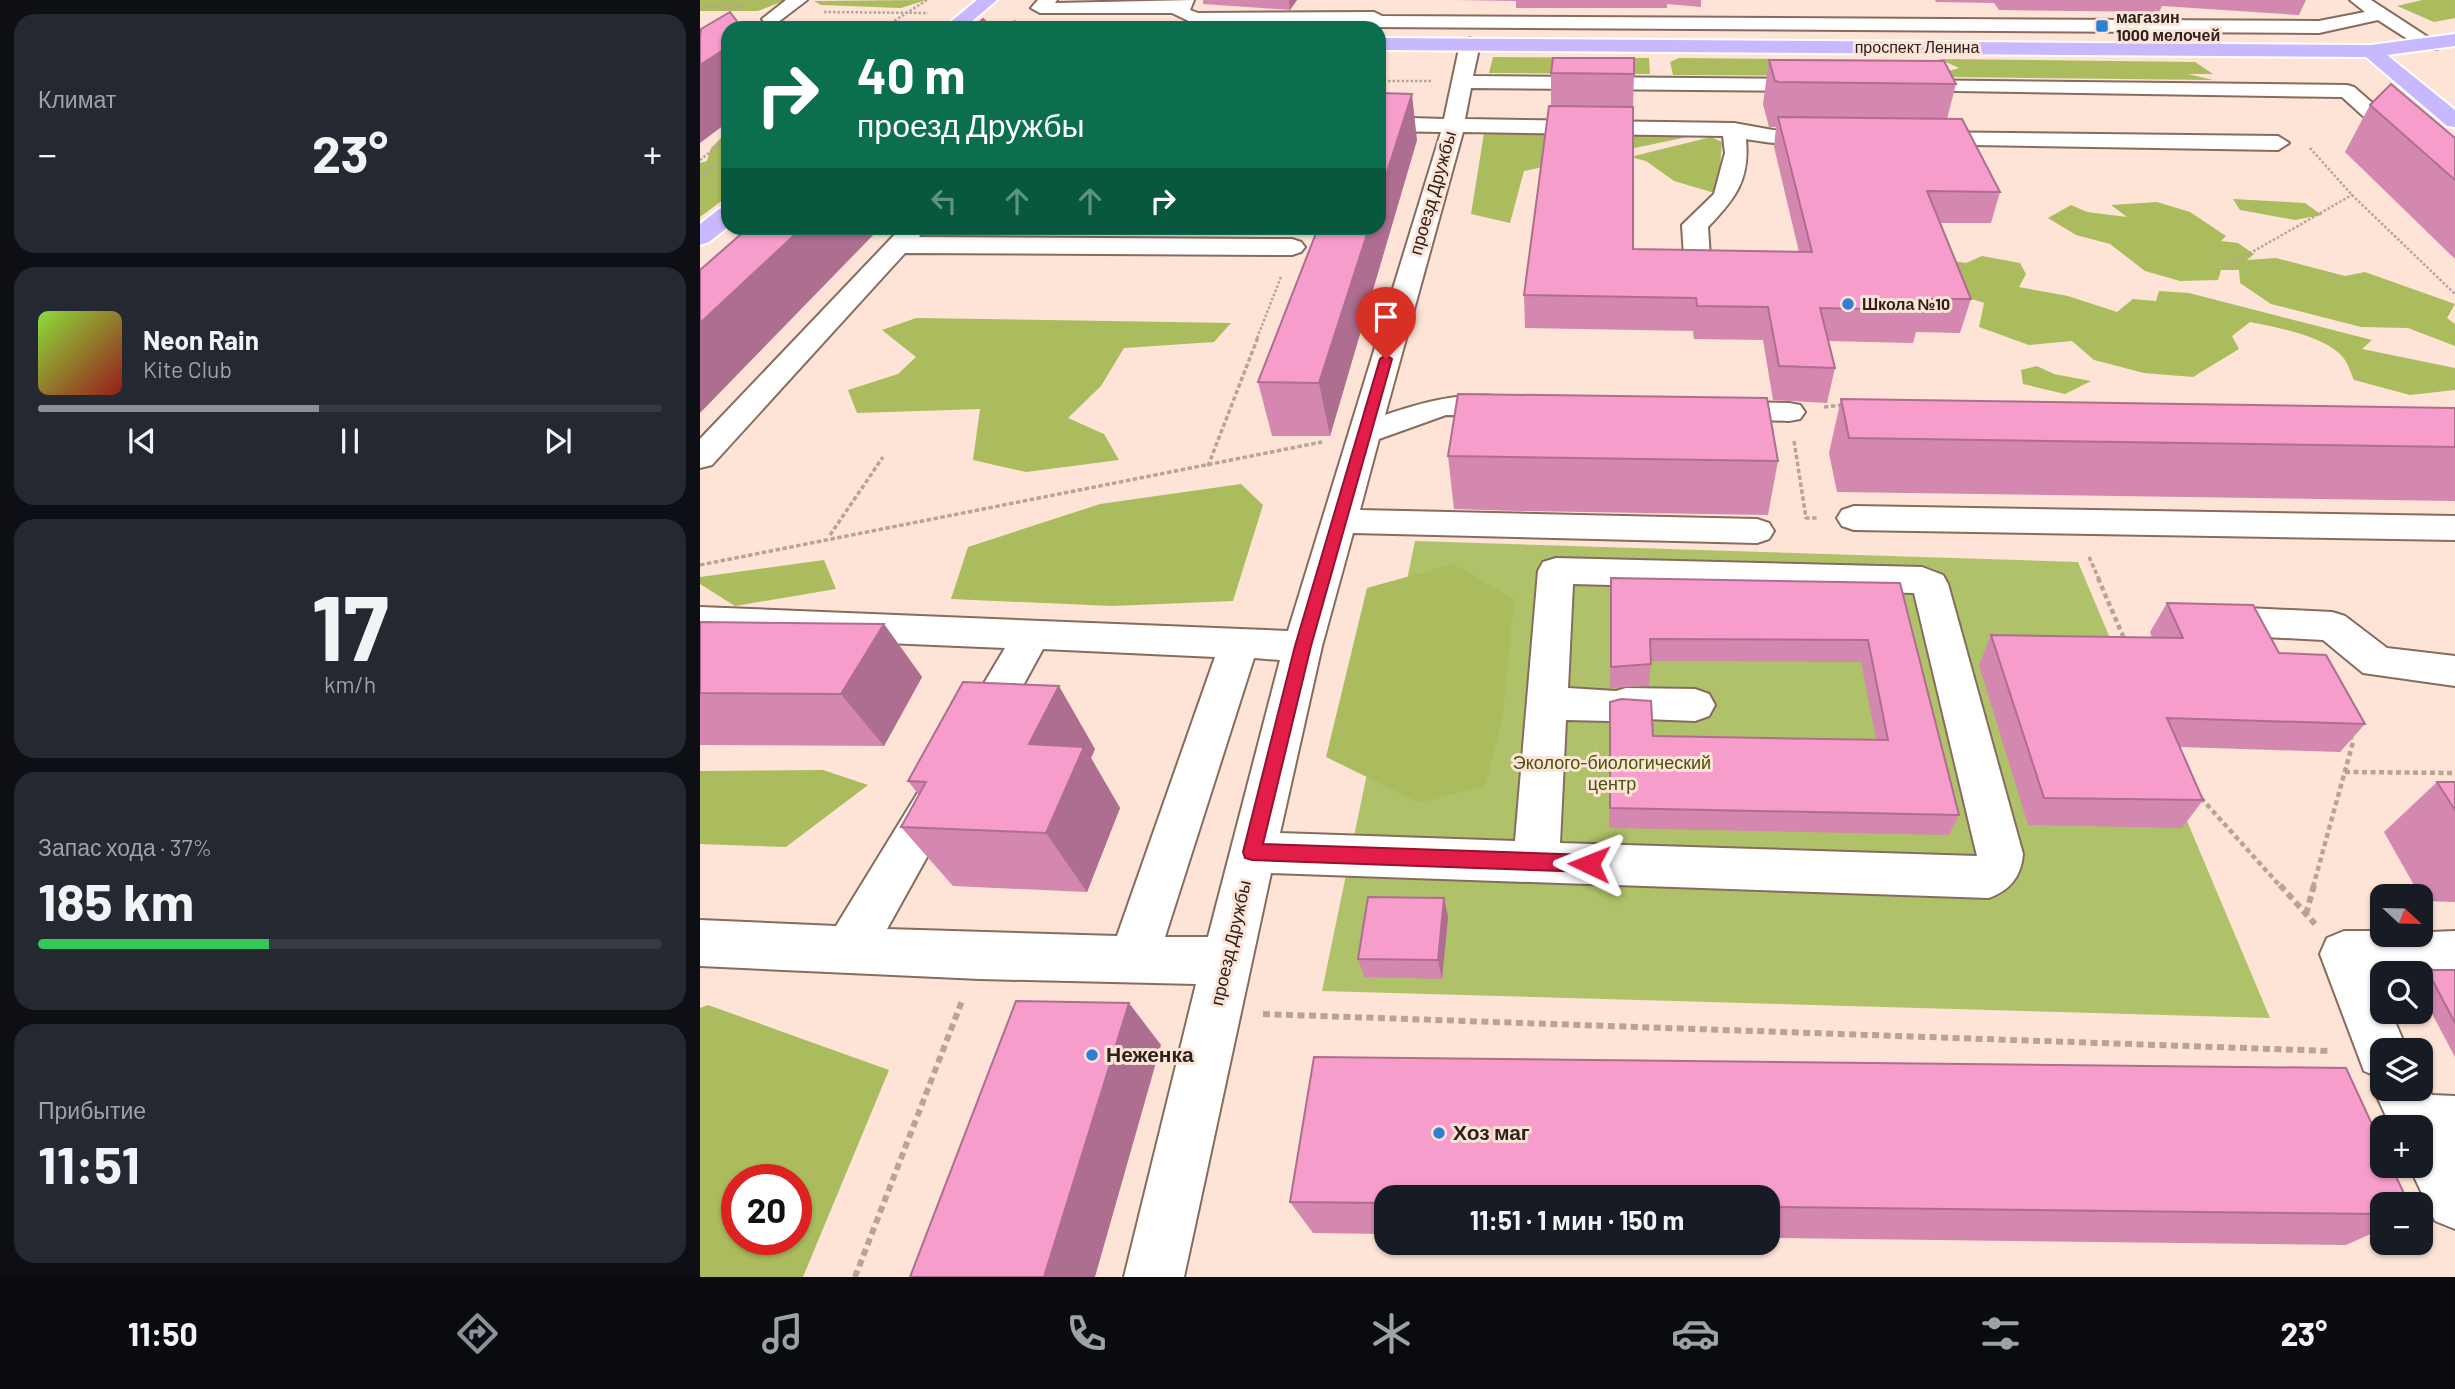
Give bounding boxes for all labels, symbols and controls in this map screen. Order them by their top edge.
place label: магазин 1000 мелочей [2116,7,2220,44]
marker: магазин 1000 мелочей [2094,18,2110,34]
street label: проспект Ленина [1855,37,1979,56]
text: 40 m [857,45,965,104]
icon: right [742,49,833,140]
text: Климат [38,85,116,113]
text: проезд Дружбы [857,105,1085,143]
text: 23° [312,121,388,183]
street label: проезд Дружбы [1404,128,1460,257]
text: − [38,130,57,176]
text: + [643,130,662,176]
icon: left [925,182,963,220]
icon: ahead [998,182,1036,220]
icon: ahead [1071,182,1109,220]
icon: right [1144,182,1182,220]
pin [1356,287,1416,359]
place label: Школа №10 [1862,294,1950,313]
marker: Школа №10 [1840,296,1856,312]
icon: arrive [1367,298,1405,336]
text: Neon Rain [143,324,259,355]
text: Kite Club [143,355,232,383]
icon: previous [123,422,161,460]
icon: pause [331,422,369,460]
icon: next [539,422,577,460]
text: 17 [311,570,389,679]
text: km/h [324,670,376,698]
park label: Эколого-биологический центр [1513,751,1711,794]
position arrow [1552,827,1626,901]
text: Запас хода · 37% [38,833,212,861]
text: 185 km [38,869,194,931]
street label: проезд Дружбы [1205,878,1255,1008]
north arrow [2370,884,2432,947]
map controls [2370,884,2433,1255]
button: search [2370,961,2433,1024]
button: layers [2370,1038,2433,1101]
place label: Неженка [1106,1041,1194,1066]
marker: Неженка [1084,1047,1100,1063]
text: Прибытие [38,1096,146,1124]
button: + [2370,1115,2433,1178]
place label: Хоз маг [1453,1119,1530,1144]
marker: Хоз маг [1431,1125,1447,1141]
text: 11:51 [38,1132,140,1194]
speed limit sign: 20 [721,1164,812,1255]
button: − [2370,1192,2433,1255]
text: 11:51 · 1 мин · 150 m [1470,1204,1684,1235]
icon: directions [453,1309,502,1358]
icon: music [758,1309,807,1358]
icon: phone [1062,1309,1111,1358]
icon: climate [1367,1309,1416,1358]
icon: car [1671,1309,1720,1358]
icon: filters [1976,1309,2025,1358]
text: 11:50 [128,1314,198,1352]
text: 23° [2280,1314,2327,1352]

